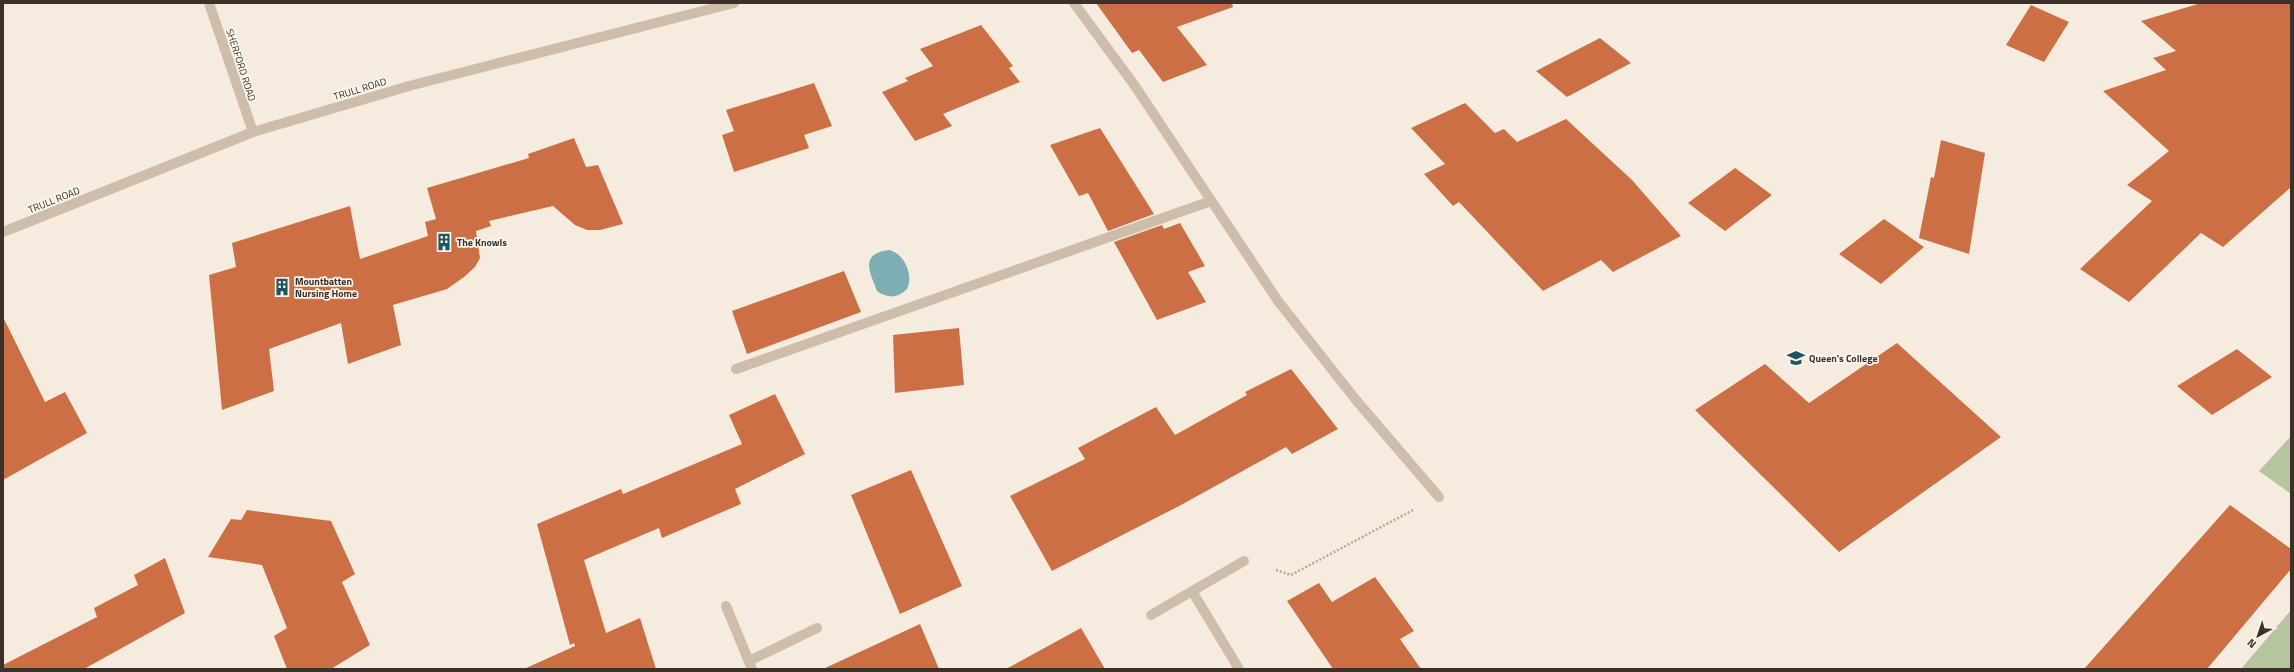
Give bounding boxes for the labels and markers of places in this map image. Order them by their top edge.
building icon: The Knowls [434,232,454,252]
place label: The Knowls [457,235,507,250]
place label: Mountbatten Nursing Home [295,274,357,301]
building icon: Mountbatten Nursing Home [272,277,292,297]
school or university icon: Queen's College [1786,348,1806,368]
place label: Queen's College [1809,351,1878,366]

